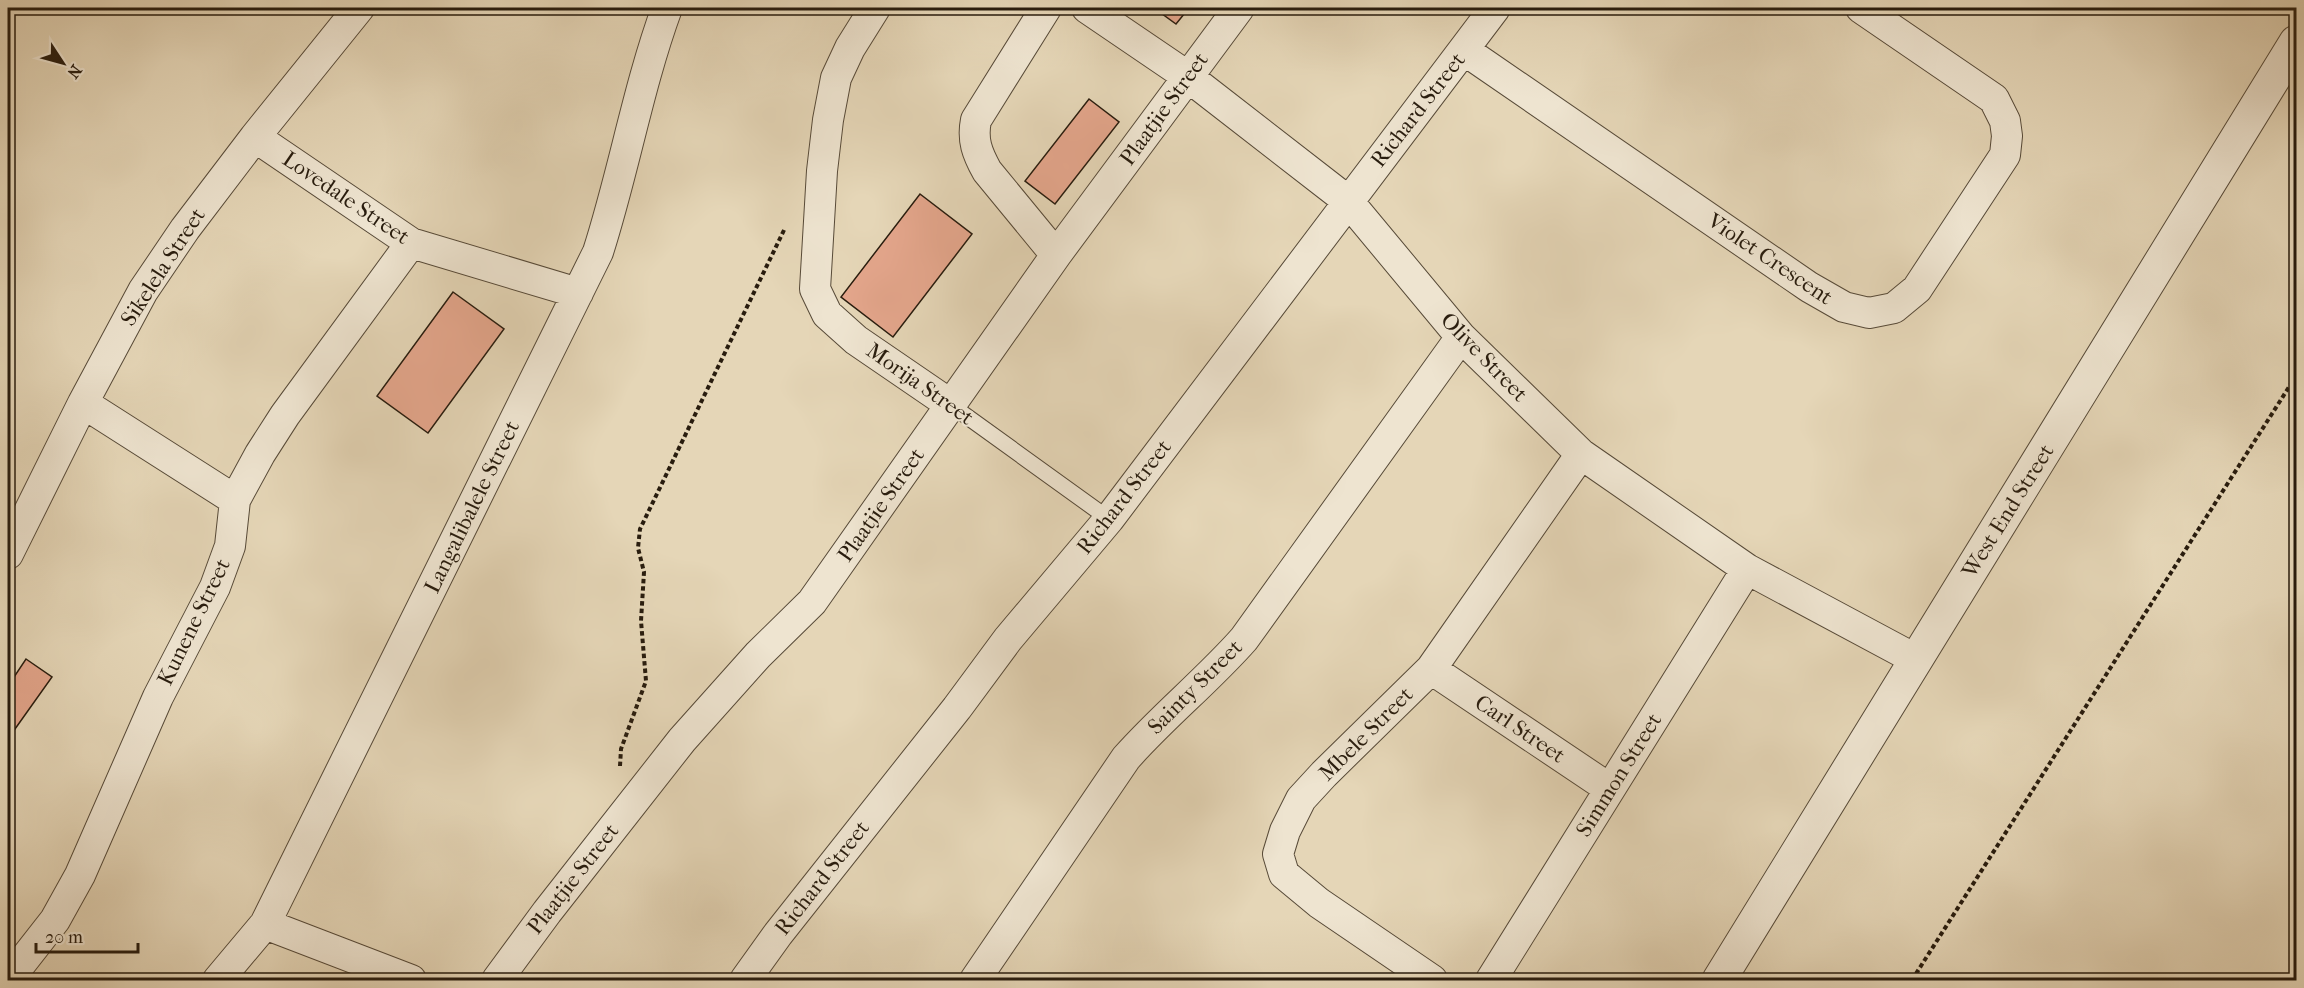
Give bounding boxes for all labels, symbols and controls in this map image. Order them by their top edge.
north arrow [33,33,93,93]
street label: Plaatjie Street [1114,47,1214,171]
street label: Richard Street [1365,47,1471,172]
text: N [63,61,86,83]
street label: Lovedale Street [278,146,414,250]
street label: Sikelela Street [115,203,211,331]
street label: Violet Crescent [1702,207,1837,310]
street label: Olive Street [1435,307,1533,407]
street label: Morija Street [861,337,979,431]
street label: Langalibalele Street [419,416,525,597]
street label: Richard Street [1071,434,1177,559]
street label: West End Street [1956,439,2060,583]
street label: Plaatjie Street [832,443,930,567]
street label: Kunene Street [152,554,236,690]
street label: Sainty Street [1142,634,1248,740]
street label: Mbele Street [1314,682,1418,786]
street label: Carl Street [1470,689,1570,769]
street label: Simmon Street [1571,708,1667,842]
street label: Richard Street [769,815,875,940]
street label: Plaatjie Street [522,818,624,939]
scale bar [36,916,138,954]
text: 20 m [45,927,83,948]

